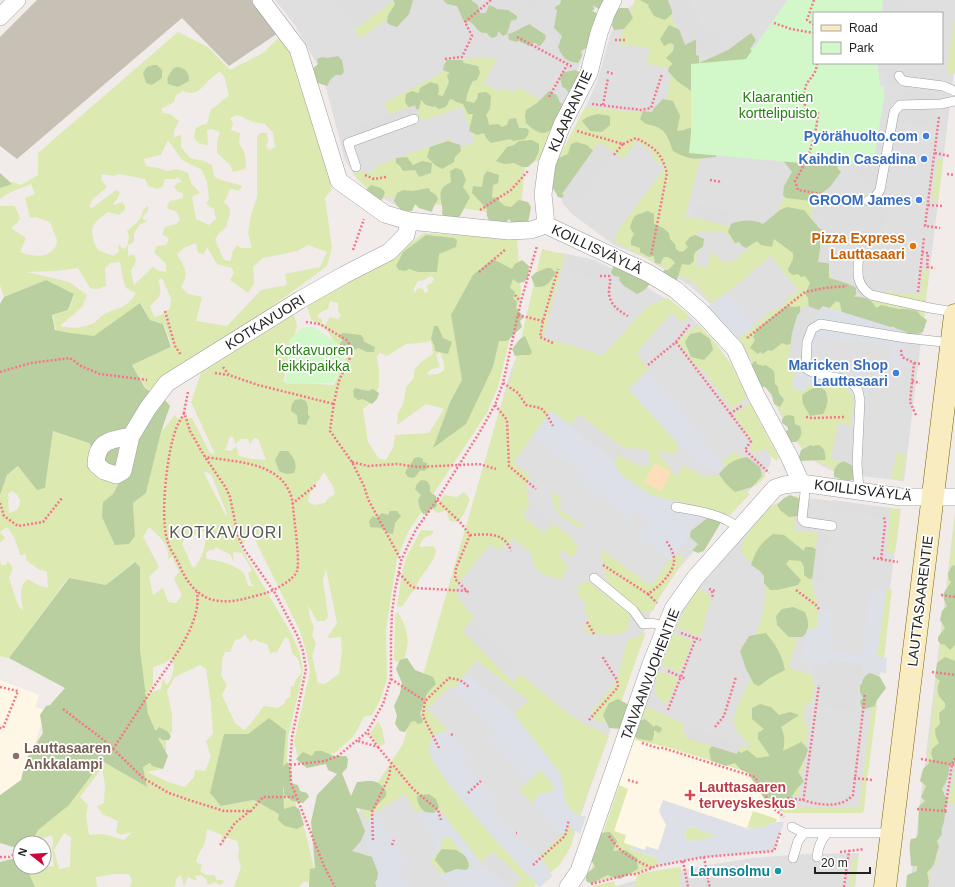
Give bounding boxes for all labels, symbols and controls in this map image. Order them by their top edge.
legend [813,12,943,64]
text: Road [849,21,878,35]
text: Park [849,41,875,55]
street label: KLAARANTIE [545,68,595,154]
park label: Klaarantien korttelipuisto [739,89,818,121]
place label: Pyörähuolto.com [804,128,918,144]
marker: Pyörähuolto.com [921,131,931,141]
place label: Kaihdin Casadina [799,151,916,167]
marker: Kaihdin Casadina [919,154,929,164]
place label: GROOM James [809,192,911,208]
marker: GROOM James [914,195,924,205]
street label: KOILLISVÄYLÄ [549,221,645,277]
place label: Pizza Express Lauttasaari [812,230,905,262]
marker: Pizza Express Lauttasaari [908,241,918,251]
street label: KOTKAVUORI [222,291,308,353]
park label: Kotkavuoren leikkipaikka [275,342,353,374]
place label: Maricken Shop Lauttasaari [788,357,888,389]
marker: Maricken Shop Lauttasaari [891,368,901,378]
street label: KOILLISVÄYLÄ [813,476,913,504]
district label: KOTKAVUORI [169,524,283,541]
street label: LAUTTASAARENTIE [904,535,936,667]
street label: TAIVAANVUOHENTIE [618,606,682,742]
place label: Lauttasaaren Ankkalampi [24,740,111,772]
marker: Lauttasaaren Ankkalampi [11,751,21,761]
place label: Lauttasaaren terveyskeskus [699,779,796,811]
marker: Lauttasaaren terveyskeskus [684,789,696,801]
north arrow [12,835,52,875]
text: N [16,846,29,858]
scale bar [815,849,870,875]
text: 20 m [821,856,848,870]
place label: Larunsolmu [690,863,770,879]
marker: Larunsolmu [773,866,783,876]

